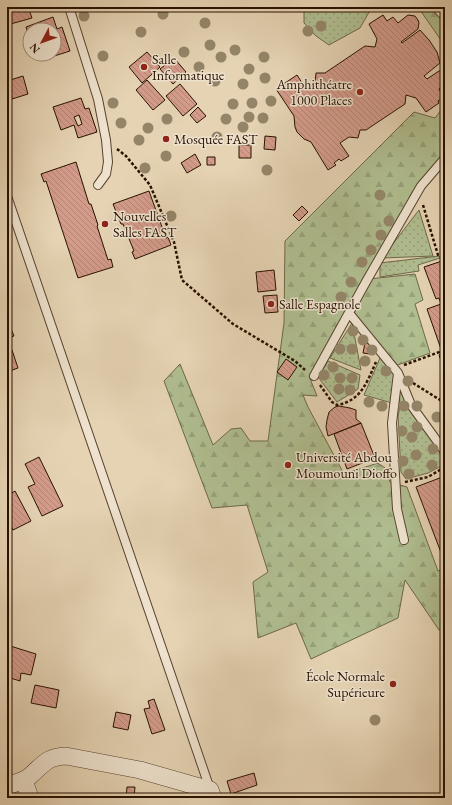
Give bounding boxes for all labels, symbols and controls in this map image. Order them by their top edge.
north arrow [22,22,62,62]
text: N [26,41,43,57]
place label: Salle Informatique [152,50,225,84]
marker: Salle Informatique [139,62,149,72]
place label: Amphithéatre 1000 Places [276,75,353,109]
marker: Amphithéatre 1000 Places [355,87,365,97]
place label: Mosquée FAST [174,130,258,148]
marker: Mosquée FAST [161,134,171,144]
place label: Nouvelles Salles FAST [113,207,177,241]
marker: Nouvelles Salles FAST [100,219,110,229]
place label: Salle Espagnole [279,295,361,313]
marker: Salle Espagnole [266,299,276,309]
place label: Université Abdou Moumouni Dioffo [296,448,397,482]
marker: Université Abdou Moumouni Dioffo [283,460,293,470]
place label: École Normale Supérieure [306,667,386,701]
marker: École Normale Supérieure [388,679,398,689]

